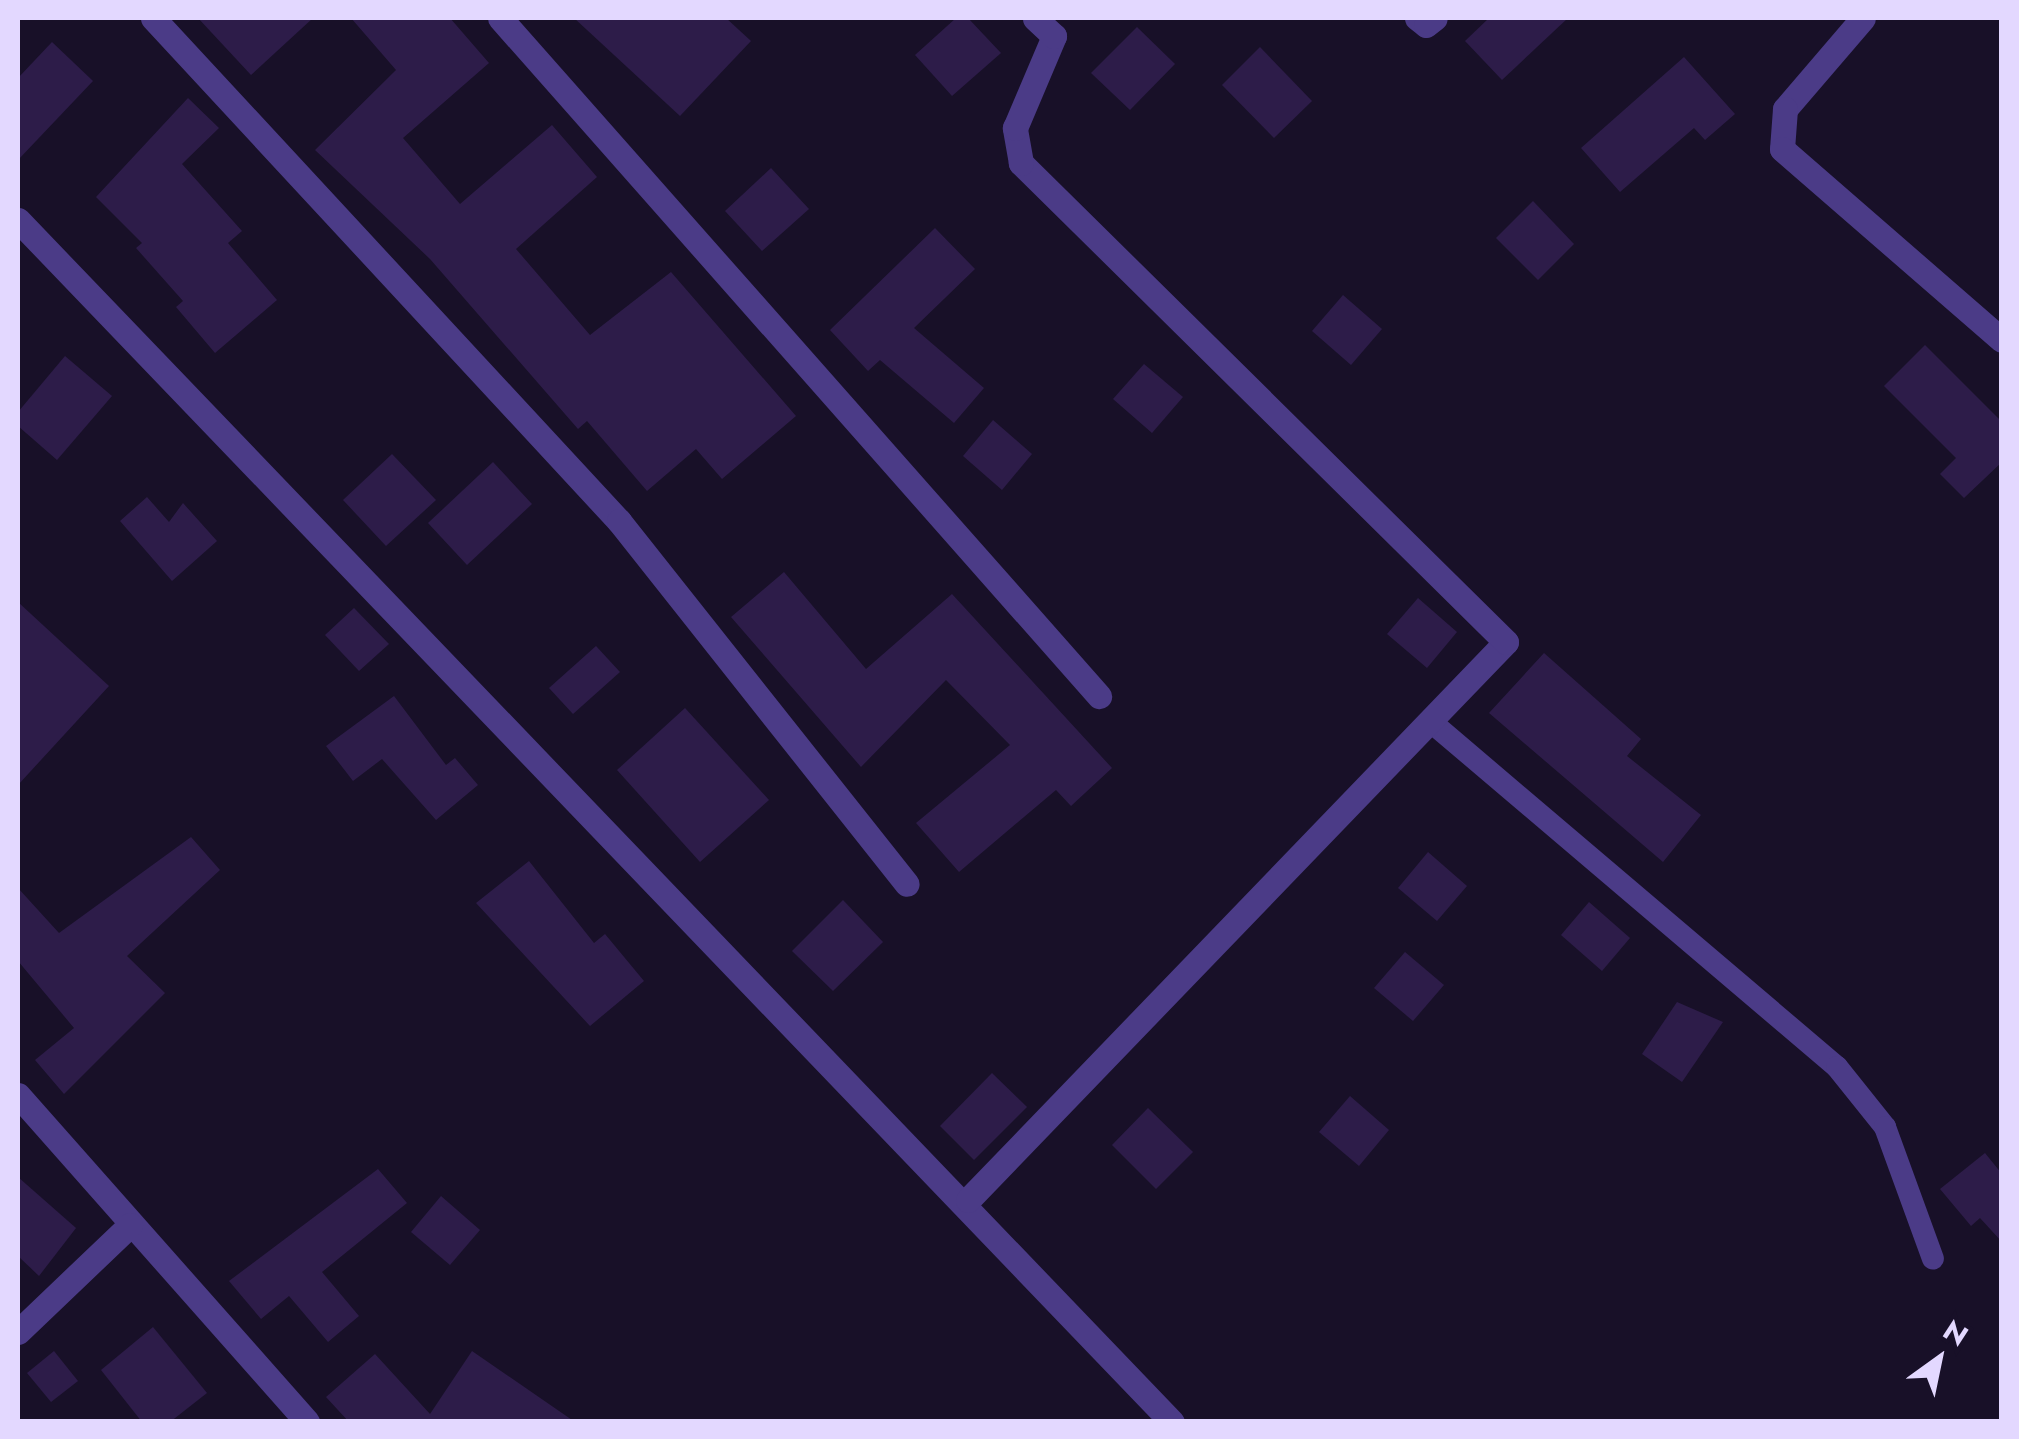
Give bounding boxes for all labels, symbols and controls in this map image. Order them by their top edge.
north arrow [1889,1309,1989,1409]
text: N [1935,1310,1976,1357]

